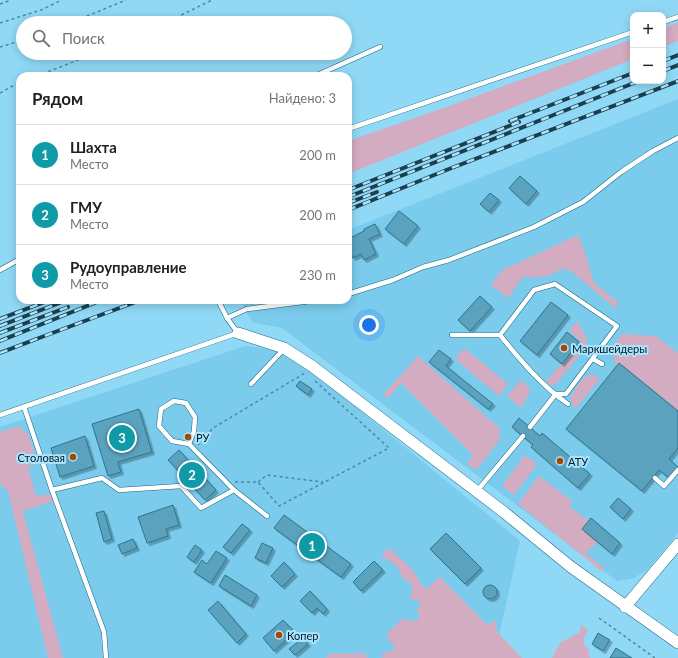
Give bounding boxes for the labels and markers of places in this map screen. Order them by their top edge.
place label: Маркшейдеры [572,342,647,355]
marker: Маркшейдеры [559,343,569,353]
pin: 3 [109,423,135,453]
place label: РУ [196,431,210,444]
marker: РУ [183,432,193,442]
place label: Столовая [17,451,65,464]
marker: Столовая [68,452,78,462]
place label: АТУ [568,455,588,468]
marker: АТУ [555,456,565,466]
pin: 2 [179,460,205,490]
pin: 1 [299,531,325,561]
place label: Копер [287,629,318,642]
marker: Копер [274,630,284,640]

